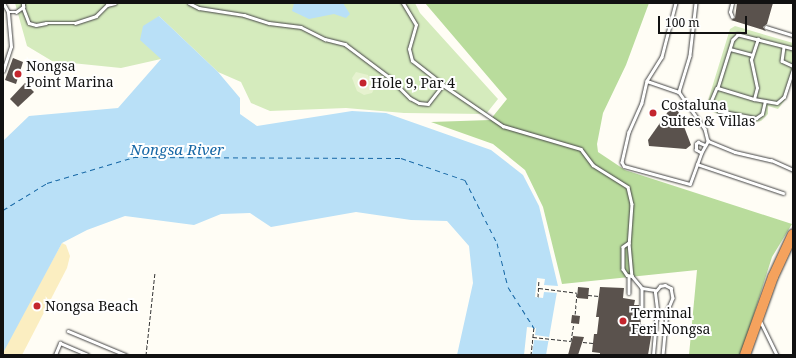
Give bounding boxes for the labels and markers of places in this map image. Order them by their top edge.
place label: Nongsa Point Marina [26,58,114,90]
marker: Nongsa Point Marina [13,69,23,79]
place label: Hole 9, Par 4 [371,75,455,91]
marker: Hole 9, Par 4 [358,78,368,88]
place label: Costaluna Suites & Villas [661,97,755,130]
marker: Costaluna Suites & Villas [648,108,658,118]
place label: Nongsa Beach [45,298,138,314]
marker: Nongsa Beach [32,301,42,311]
place label: Terminal Feri Nongsa [631,305,710,338]
marker: Terminal Feri Nongsa [618,316,628,326]

